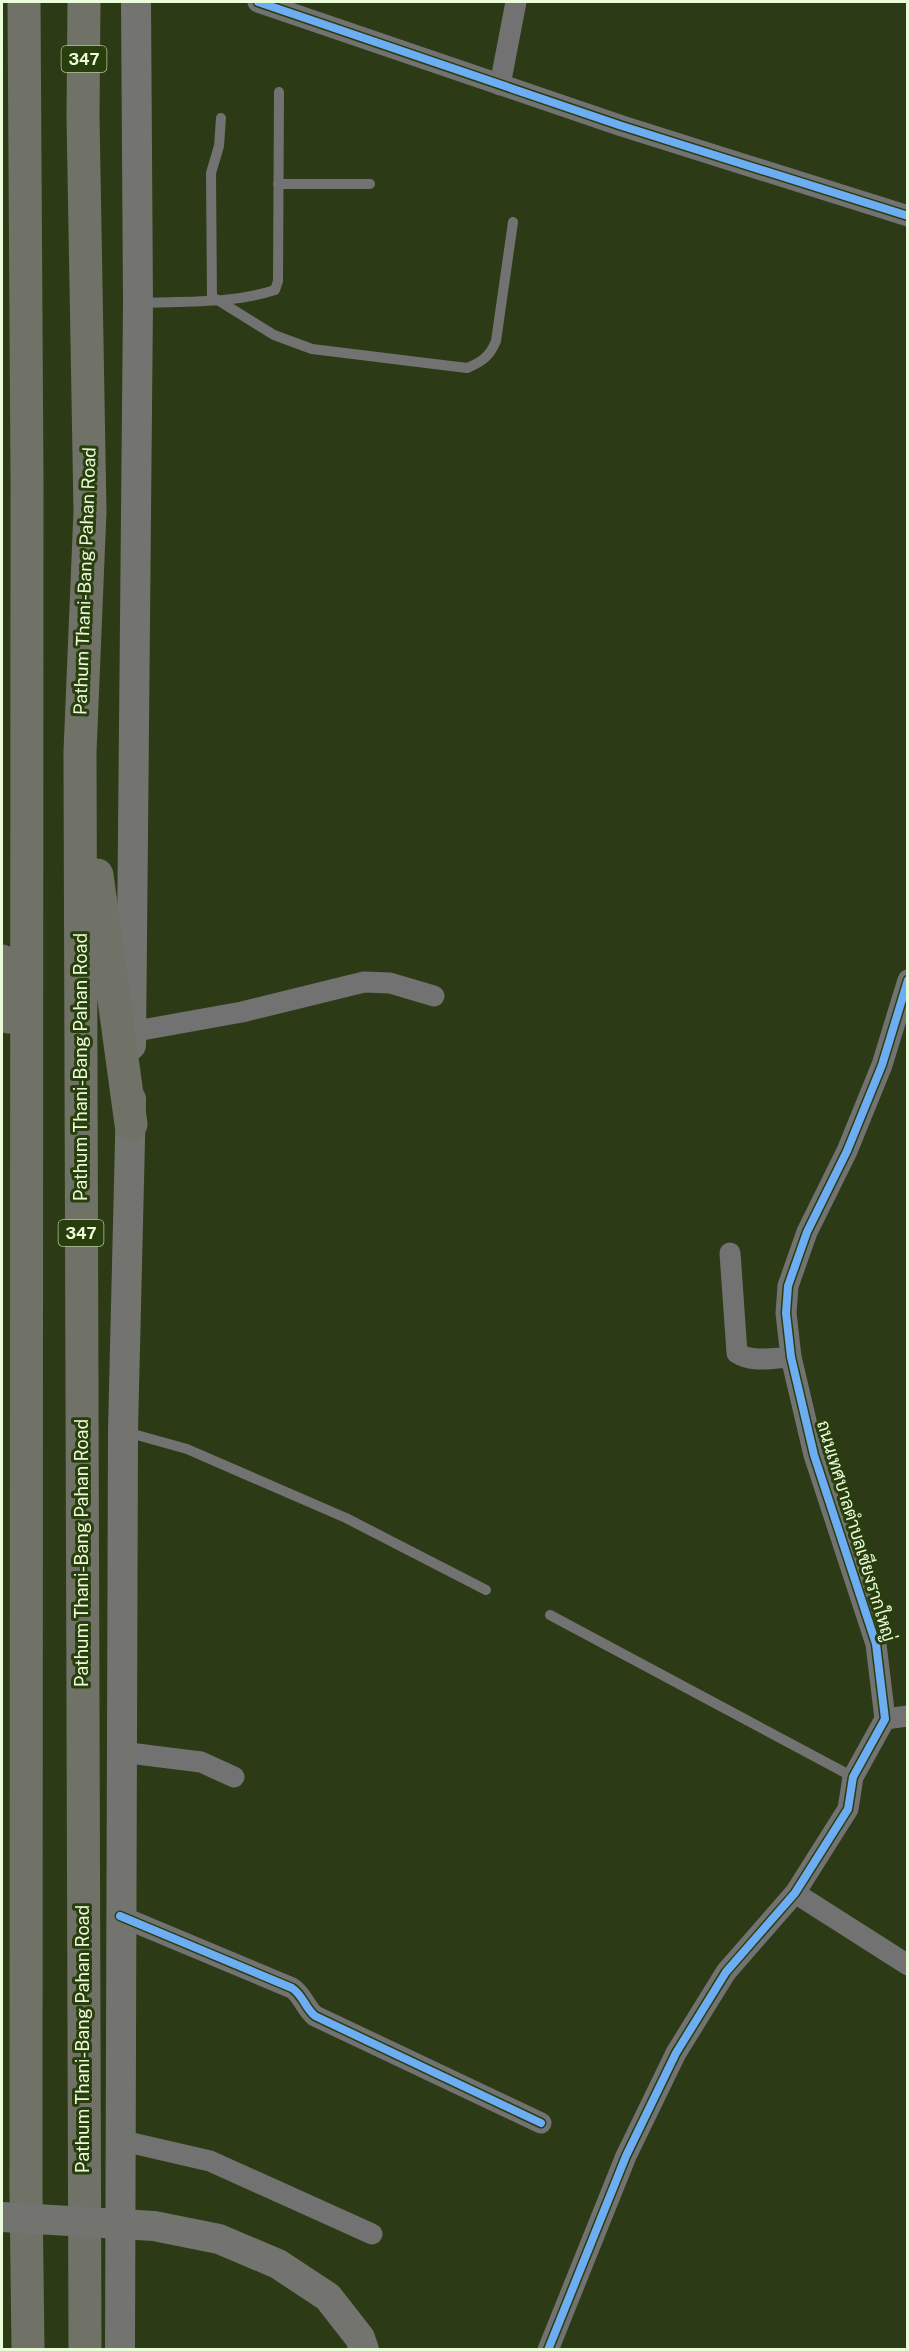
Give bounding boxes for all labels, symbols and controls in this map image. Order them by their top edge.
road number: 347 [62,46,106,72]
street label: Pathum Thani-Bang Pahan Road [69,447,100,715]
street label: Pathum Thani-Bang Pahan Road [70,933,91,1201]
road number: 347 [58,1220,104,1246]
street label: ถนนเทศบาลตำบลเชียงรากใหญ่ [812,1417,902,1644]
street label: Pathum Thani-Bang Pahan Road [71,1419,92,1687]
street label: Pathum Thani-Bang Pahan Road [72,1905,93,2173]

